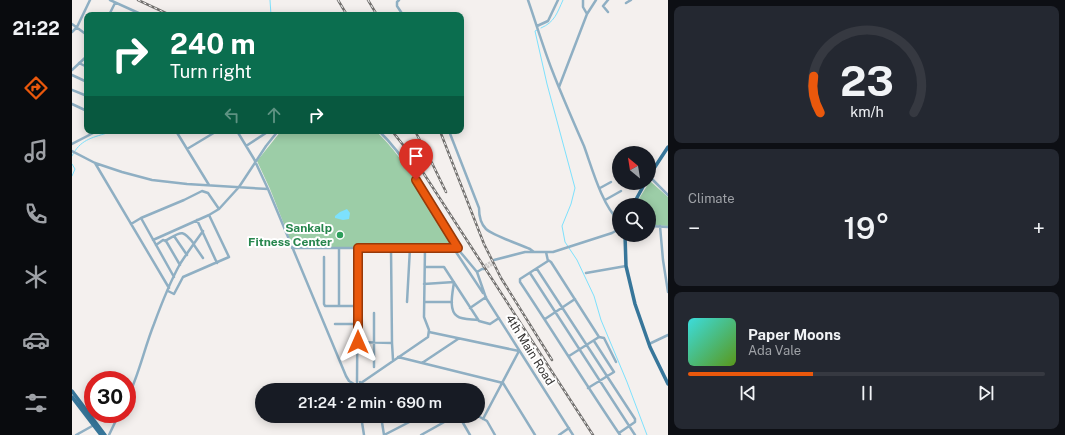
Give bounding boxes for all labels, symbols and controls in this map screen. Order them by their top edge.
text: 21:22 [12,18,60,39]
text: 240 m [170,27,256,60]
icon: right [104,28,156,80]
text: 23 [839,55,894,104]
text: Turn right [170,61,252,82]
icon: directions [22,74,50,102]
text: km/h [850,102,883,119]
icon: left [221,104,243,126]
icon: ahead [263,104,285,126]
icon: right [305,104,327,126]
icon: music [22,137,50,165]
pin [399,139,433,180]
icon: arrive [405,145,427,167]
north arrow [612,146,656,190]
map controls [612,146,656,242]
text: Climate [688,191,735,206]
button: search [612,198,656,242]
icon: phone [22,200,50,228]
text: 19° [844,210,889,246]
text: − [688,215,700,241]
text: + [1033,215,1045,241]
place label: Sankalp Fitness Center [248,221,332,249]
marker: Sankalp Fitness Center [335,230,345,240]
icon: climate [22,263,50,291]
street label: 4th Main Road [503,312,557,388]
position arrow [337,321,379,363]
icon: car [22,326,50,354]
text: Paper Moons [748,326,841,343]
text: Ada Vale [748,343,801,358]
speed limit sign: 30 [84,371,136,423]
icon: previous [737,382,759,404]
icon: pause [856,382,878,404]
icon: next [975,382,997,404]
icon: filters [22,389,50,417]
text: 21:24 · 2 min · 690 m [298,394,442,411]

